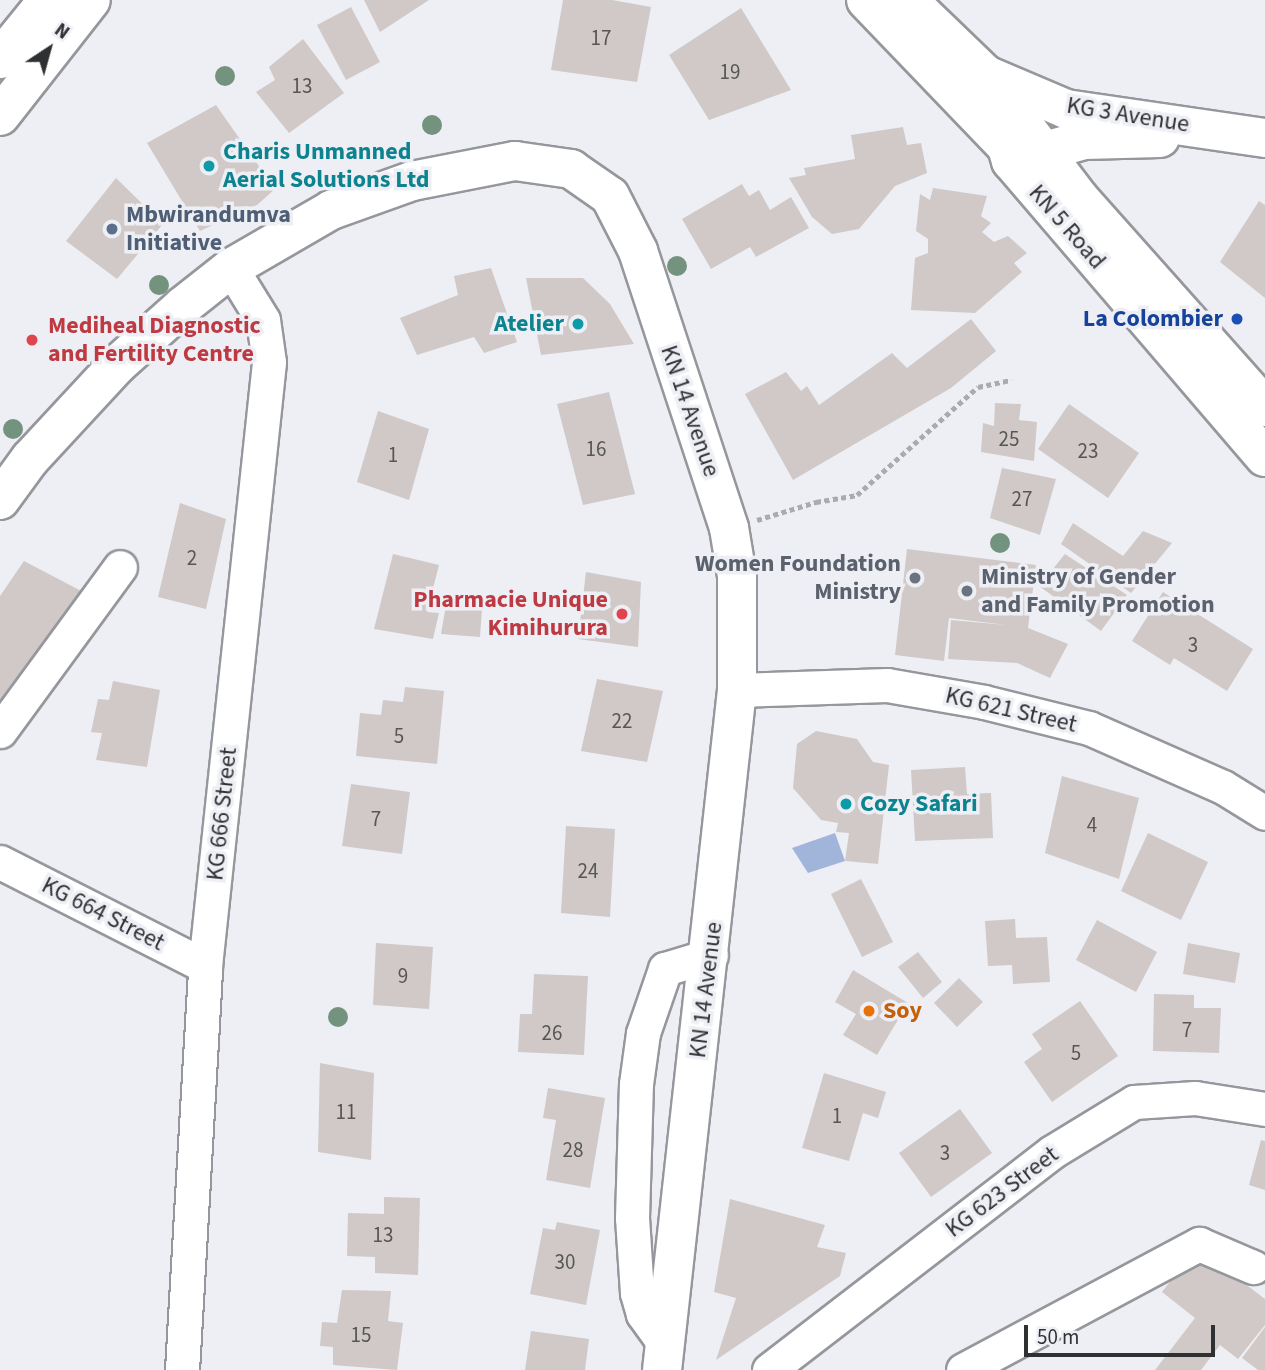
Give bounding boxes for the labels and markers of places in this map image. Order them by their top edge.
place label: Charis Unmanned Aerial Solutions Ltd [223,138,429,194]
marker: Charis Unmanned Aerial Solutions Ltd [201,158,217,174]
place label: Mbwirandumva Initiative [126,201,291,257]
marker: Mbwirandumva Initiative [104,221,120,237]
place label: La Colombier [1083,305,1223,333]
place label: Atelier [494,310,564,338]
marker: La Colombier [1229,311,1245,327]
place label: Mediheal Diagnostic and Fertility Centre [48,312,261,368]
marker: Atelier [570,316,586,332]
marker: Mediheal Diagnostic and Fertility Centre [22,330,42,350]
place label: Women Foundation Ministry [695,550,901,606]
place label: Ministry of Gender and Family Promotion [981,563,1215,619]
marker: Women Foundation Ministry [907,570,923,586]
marker: Ministry of Gender and Family Promotion [959,583,975,599]
place label: Pharmacie Unique Kimihurura [413,586,608,642]
marker: Pharmacie Unique Kimihurura [614,606,630,622]
place label: Cozy Safari [860,790,978,818]
marker: Cozy Safari [838,796,854,812]
place label: Soy [883,997,922,1025]
marker: Soy [861,1003,877,1019]

